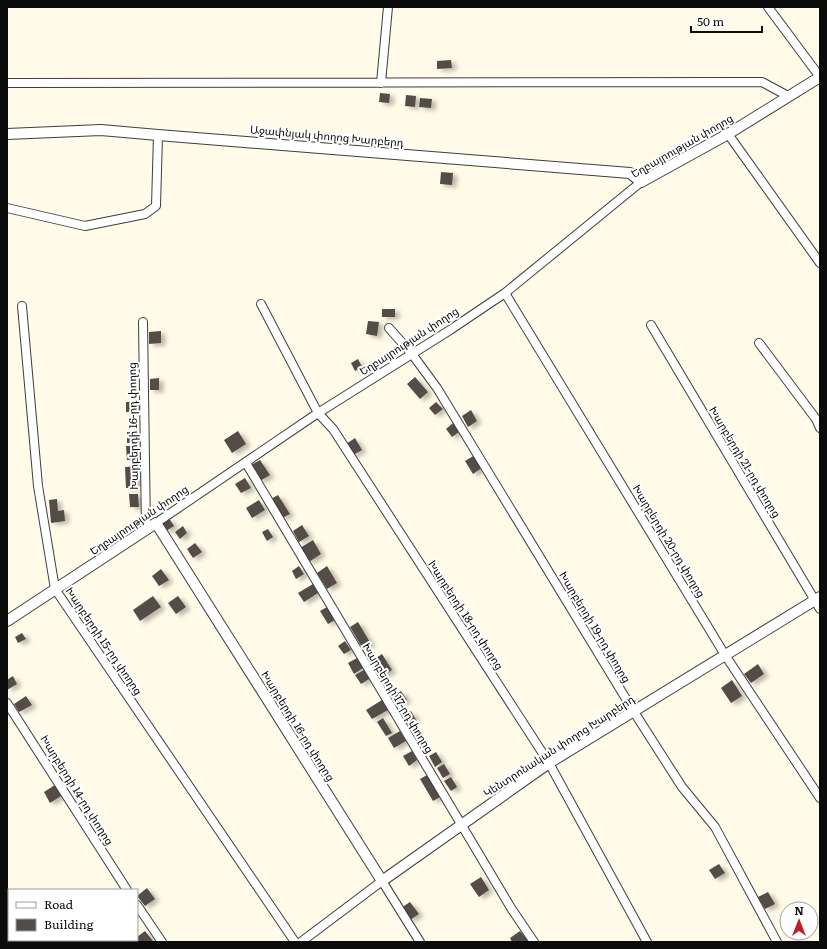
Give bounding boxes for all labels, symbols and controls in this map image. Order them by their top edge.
scale bar [691,8,762,34]
text: 50 m [697,12,724,30]
street label: Եղբայրության փողոց [627,109,736,181]
street label: Աջափնյակ փողոց Խարբերդ [249,120,405,150]
street label: Եղբայրության փողոց [356,302,461,378]
street label: Խարբերդի 16-րդ փողոց [123,362,141,490]
street label: Խարբերդի 21-րդ փողոց [706,403,785,520]
street label: Եղբայրության փողոց [86,480,191,558]
street label: Խարբերդի 20-րդ փողոց [630,481,710,600]
street label: Խարբերդի 18-րդ փողոց [425,557,508,672]
street label: Խարբերդի 19-րդ փողոց [556,568,636,685]
street label: Խարբերդի 15-րդ փողոց [63,583,147,698]
street label: Խարբերդի 17-րդ փողոց [359,639,438,756]
street label: Խարբերդի 16-րդ փողոց [258,667,339,784]
street label: Կենտրոնական փողոց Խարբերդ [480,690,637,800]
street label: Խարբերդի 14-րդ փողոց [37,731,118,848]
legend [8,889,138,941]
text: Road [44,895,74,913]
north arrow [779,901,819,941]
text: N [794,902,804,918]
text: Building [44,915,94,933]

